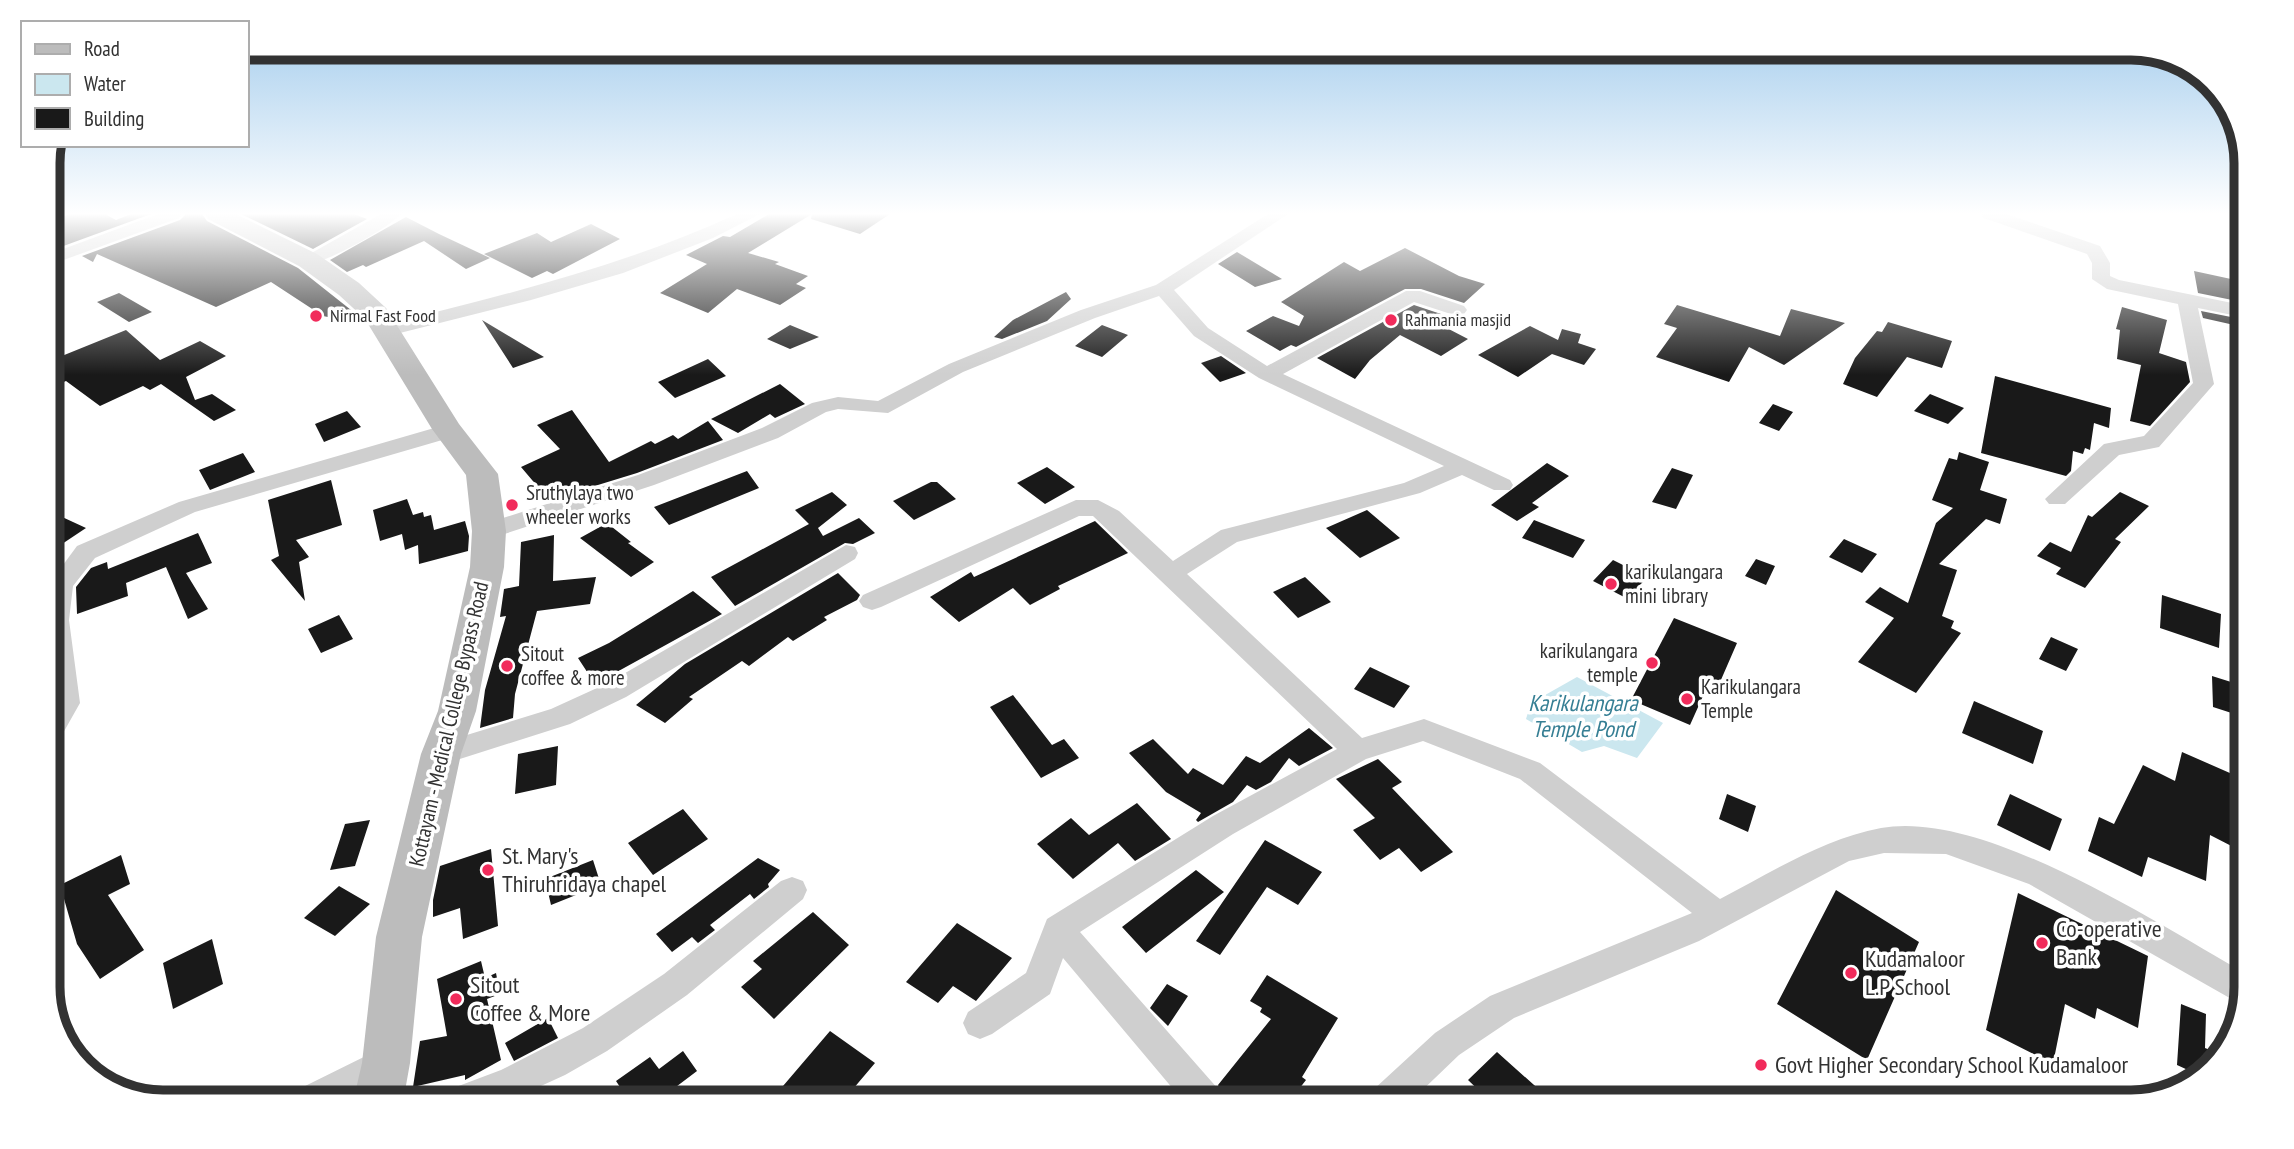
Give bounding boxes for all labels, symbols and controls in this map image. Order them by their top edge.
legend [21,21,248,147]
text: Road [84,35,120,62]
text: Water [84,70,126,97]
text: Building [84,105,144,132]
place label: Nirmal Fast Food [330,304,436,327]
marker: Nirmal Fast Food [308,308,324,324]
place label: Rahmania masjid [1405,308,1511,331]
marker: Rahmania masjid [1383,312,1399,328]
place label: Sruthylaya two wheeler works [526,479,634,530]
marker: Sruthylaya two wheeler works [504,497,520,513]
place label: karikulangara mini library [1625,558,1723,609]
marker: karikulangara mini library [1603,576,1619,592]
street label: Kottayam - Medical College Bypass Road [403,579,494,869]
place label: karikulangara temple [1540,637,1638,688]
place label: Sitout coffee & more [521,640,625,691]
marker: karikulangara temple [1644,655,1660,671]
marker: Sitout coffee & more [499,658,515,674]
place label: Karikulangara Temple [1701,673,1801,724]
water label: Karikulangara Temple Pond [1528,688,1640,743]
marker: Karikulangara Temple [1679,691,1695,707]
place label: St. Mary's Thiruhridaya chapel [502,840,667,899]
marker: St. Mary's Thiruhridaya chapel [480,862,496,878]
place label: Co-operative Bank [2056,913,2162,972]
marker: Co-operative Bank [2034,935,2050,951]
place label: Kudamaloor L.P School [1865,943,1965,1002]
marker: Kudamaloor L.P School [1843,965,1859,981]
place label: Sitout Coffee & More [470,969,590,1028]
marker: Sitout Coffee & More [448,991,464,1007]
place label: Govt Higher Secondary School Kudamaloor [1775,1049,2129,1080]
marker: Govt Higher Secondary School Kudamaloor [1753,1057,1769,1073]

